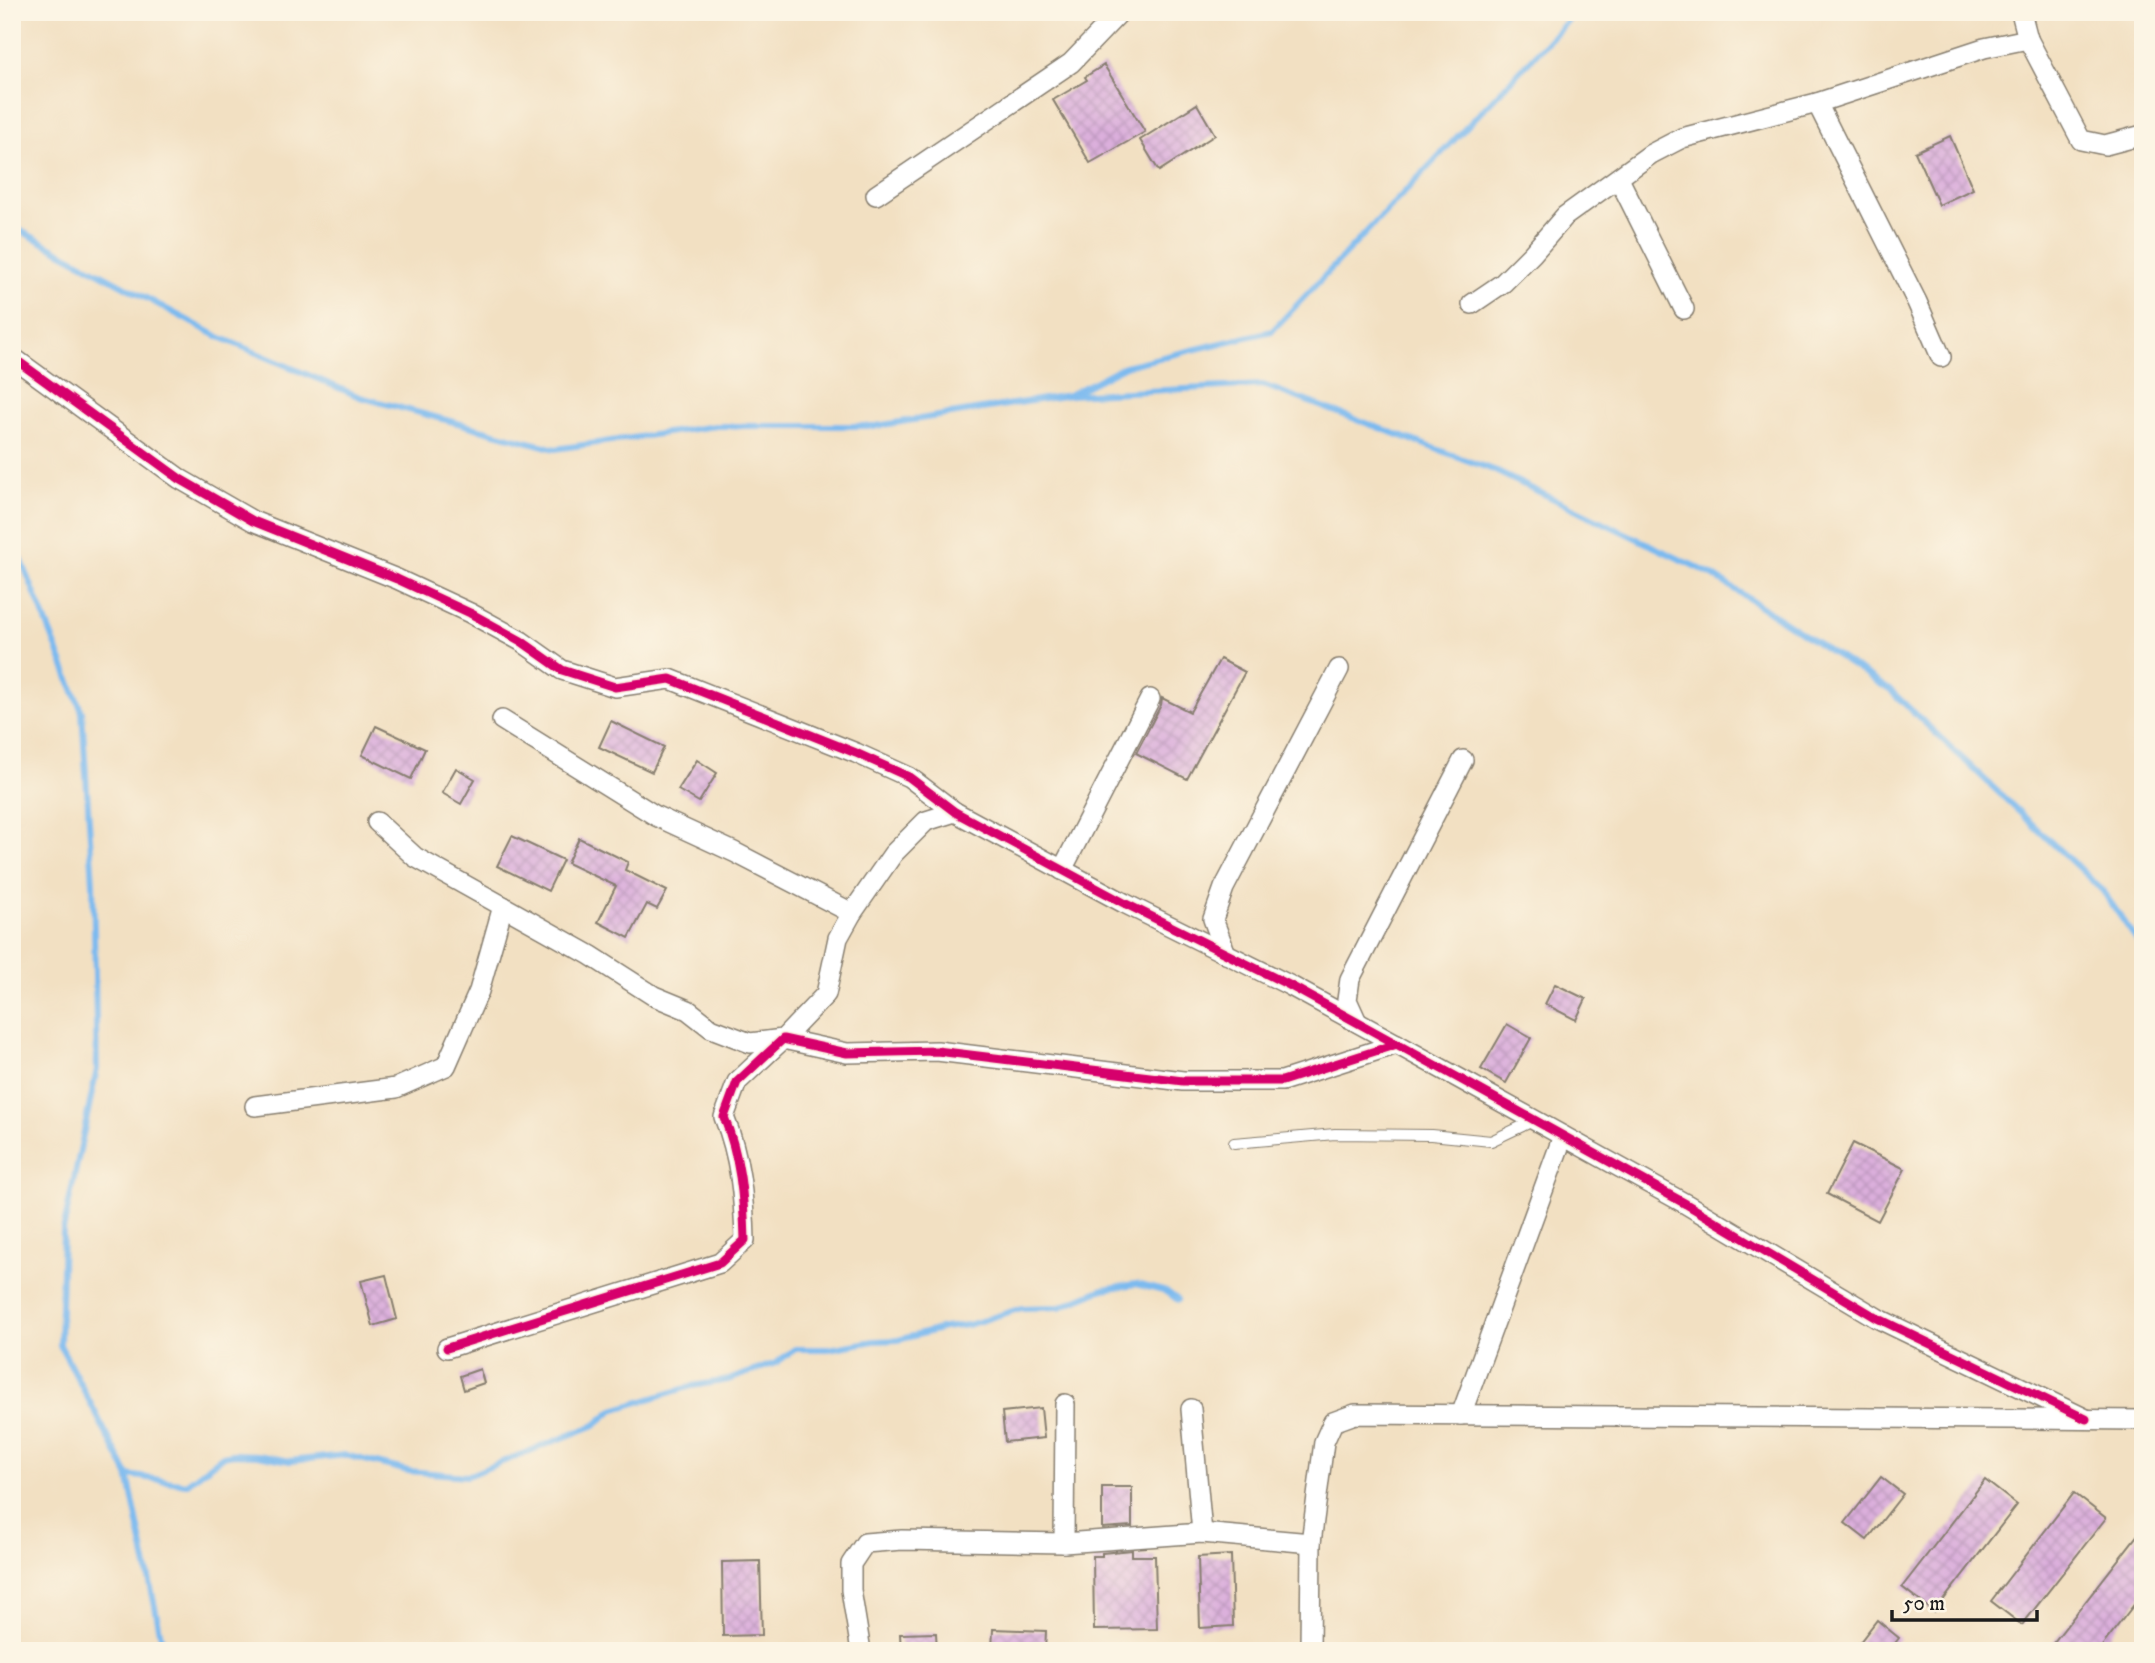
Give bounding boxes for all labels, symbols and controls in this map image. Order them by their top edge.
scale bar [1892,1579,2038,1623]
text: 50 m [1903,1591,1945,1617]

